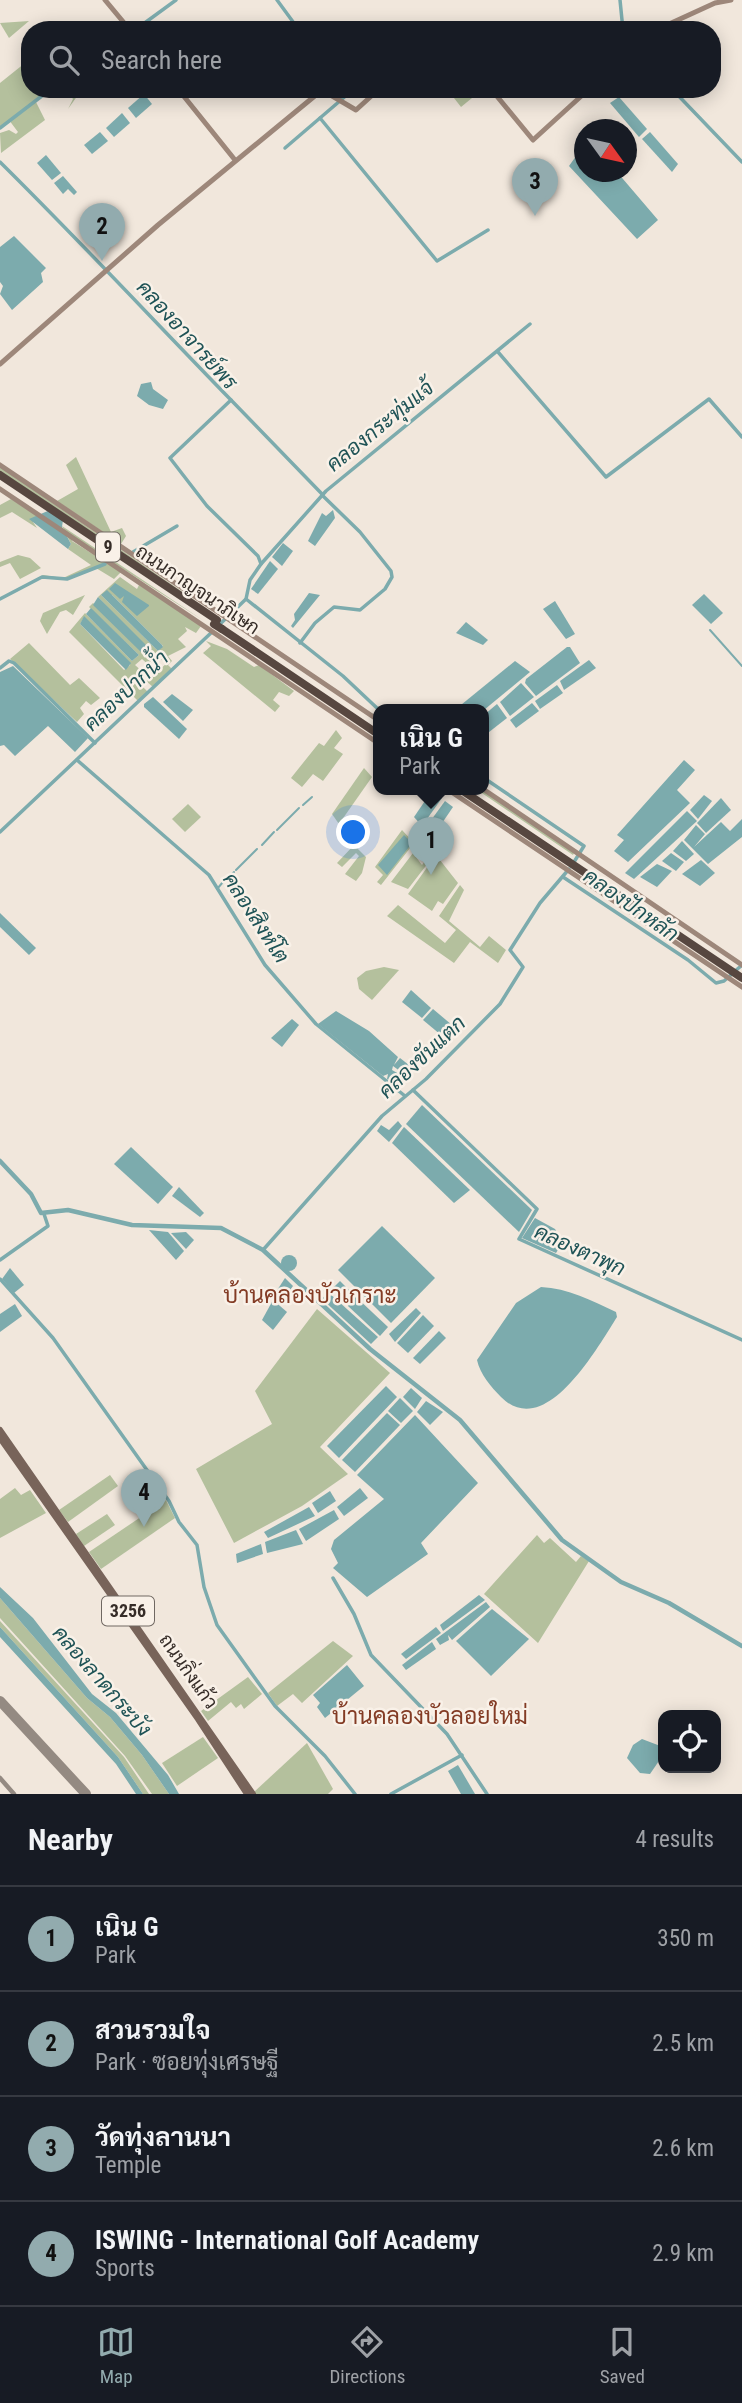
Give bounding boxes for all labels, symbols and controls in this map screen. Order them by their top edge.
search box [21,21,721,98]
icon: search [45,41,83,79]
text: Search here [101,45,222,75]
north arrow [574,119,637,182]
pin: 3 [512,158,558,216]
pin: 2 [79,203,125,261]
water label: คลองอาจารย์พร [132,274,244,395]
water label: คลองกระทุ่มแจ้ [321,372,443,478]
road number: 9 [96,532,120,562]
street label: ถนนกาญจนาภิเษก [131,539,264,639]
water label: คลองปากน้ำ [75,642,173,736]
popup [373,704,489,795]
text: เนิน G [399,723,463,753]
text: Park [399,753,440,780]
your location [336,815,370,849]
pin: 1 [408,817,454,875]
water label: คลองปักหลัก [579,863,684,946]
water label: คลองสิงห์โต [218,867,296,968]
water label: คลองขันแตก [374,1011,470,1103]
water label: คลองตาพุก [530,1219,629,1282]
district label: บ้านคลองบัวเกราะ [223,1280,397,1309]
pin: 4 [121,1469,167,1527]
road number: 3256 [102,1596,154,1626]
water label: คลองลาดกระบัง [48,1621,156,1741]
street label: ถนนกิ่งแก้ว [154,1626,227,1713]
district label: บ้านคลองบัวลอยใหม่ [332,1700,528,1730]
map controls [658,1710,721,1773]
button: locate [658,1710,721,1773]
text: Nearby [28,1822,113,1857]
text: 4 results [636,1826,714,1853]
text: เนิน G [95,1912,159,1942]
text: 1 [45,1925,57,1952]
text: 350 m [657,1925,714,1952]
text: Park [95,1942,136,1969]
text: สวนรวมใจ [95,2015,211,2045]
text: 2 [45,2030,57,2057]
text: 2.5 km [652,2030,714,2057]
text: Park · ซอยทุ่งเศรษฐี [95,2049,279,2076]
text: วัดทุ่งลานนา [95,2122,231,2152]
text: 3 [45,2135,57,2162]
text: 2.6 km [652,2135,714,2162]
text: Temple [95,2152,161,2179]
text: ISWING - International Golf Academy [95,2225,479,2255]
text: 4 [45,2240,57,2267]
text: 2.9 km [652,2240,714,2267]
text: Sports [95,2255,155,2282]
tab: Map [97,2323,135,2388]
tab: Directions [329,2323,405,2388]
tab: Saved [600,2323,645,2388]

